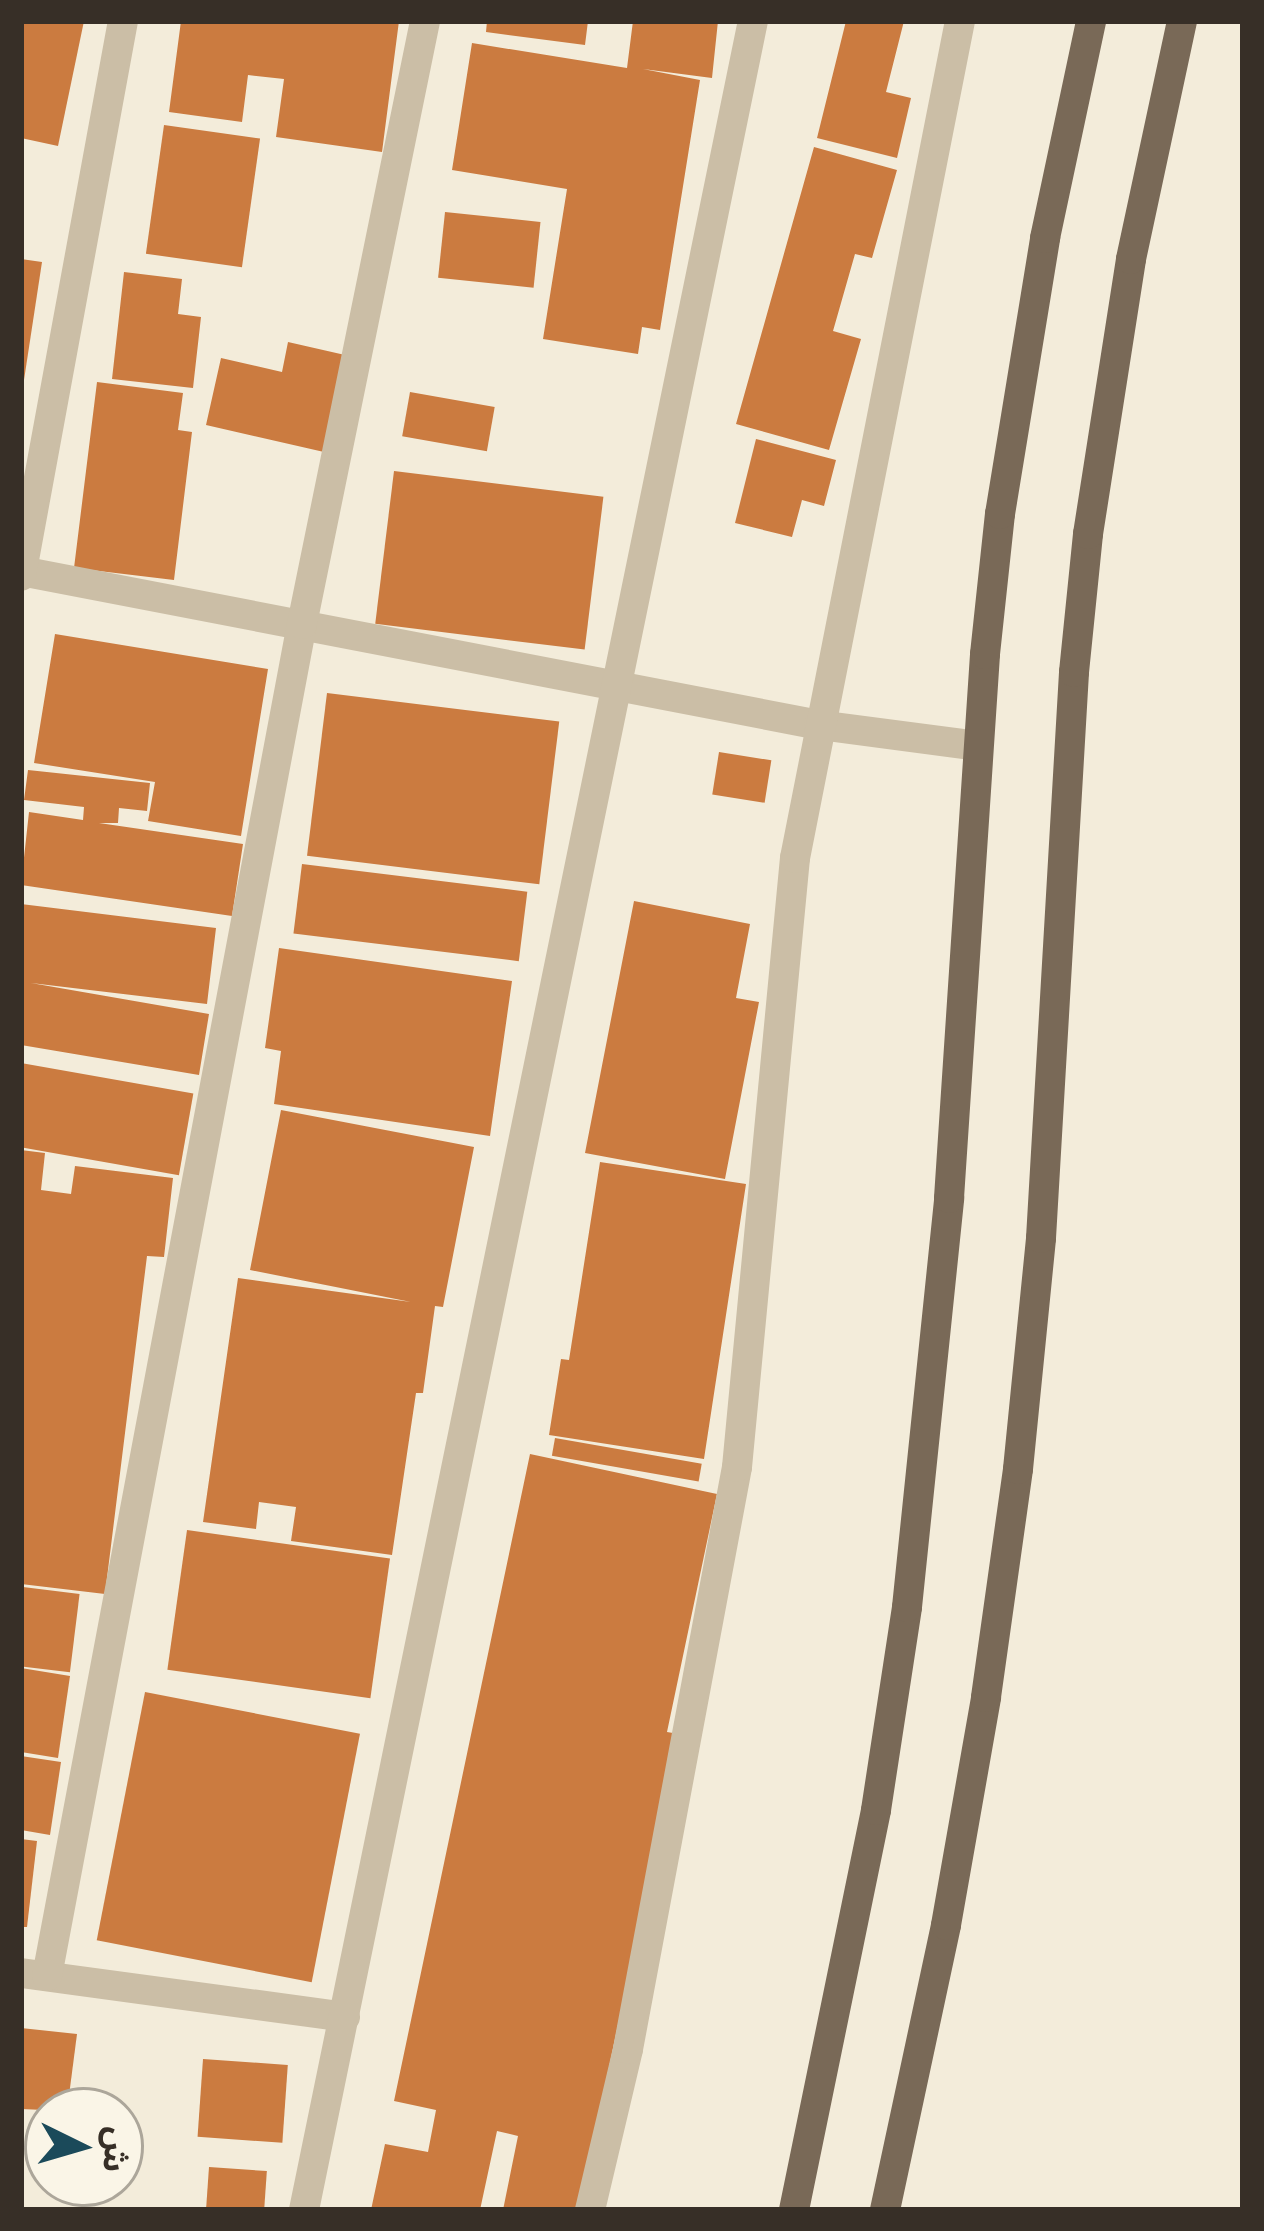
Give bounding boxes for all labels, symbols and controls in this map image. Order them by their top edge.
north arrow [24,2087,144,2207]
text: ش [93,2125,142,2174]

